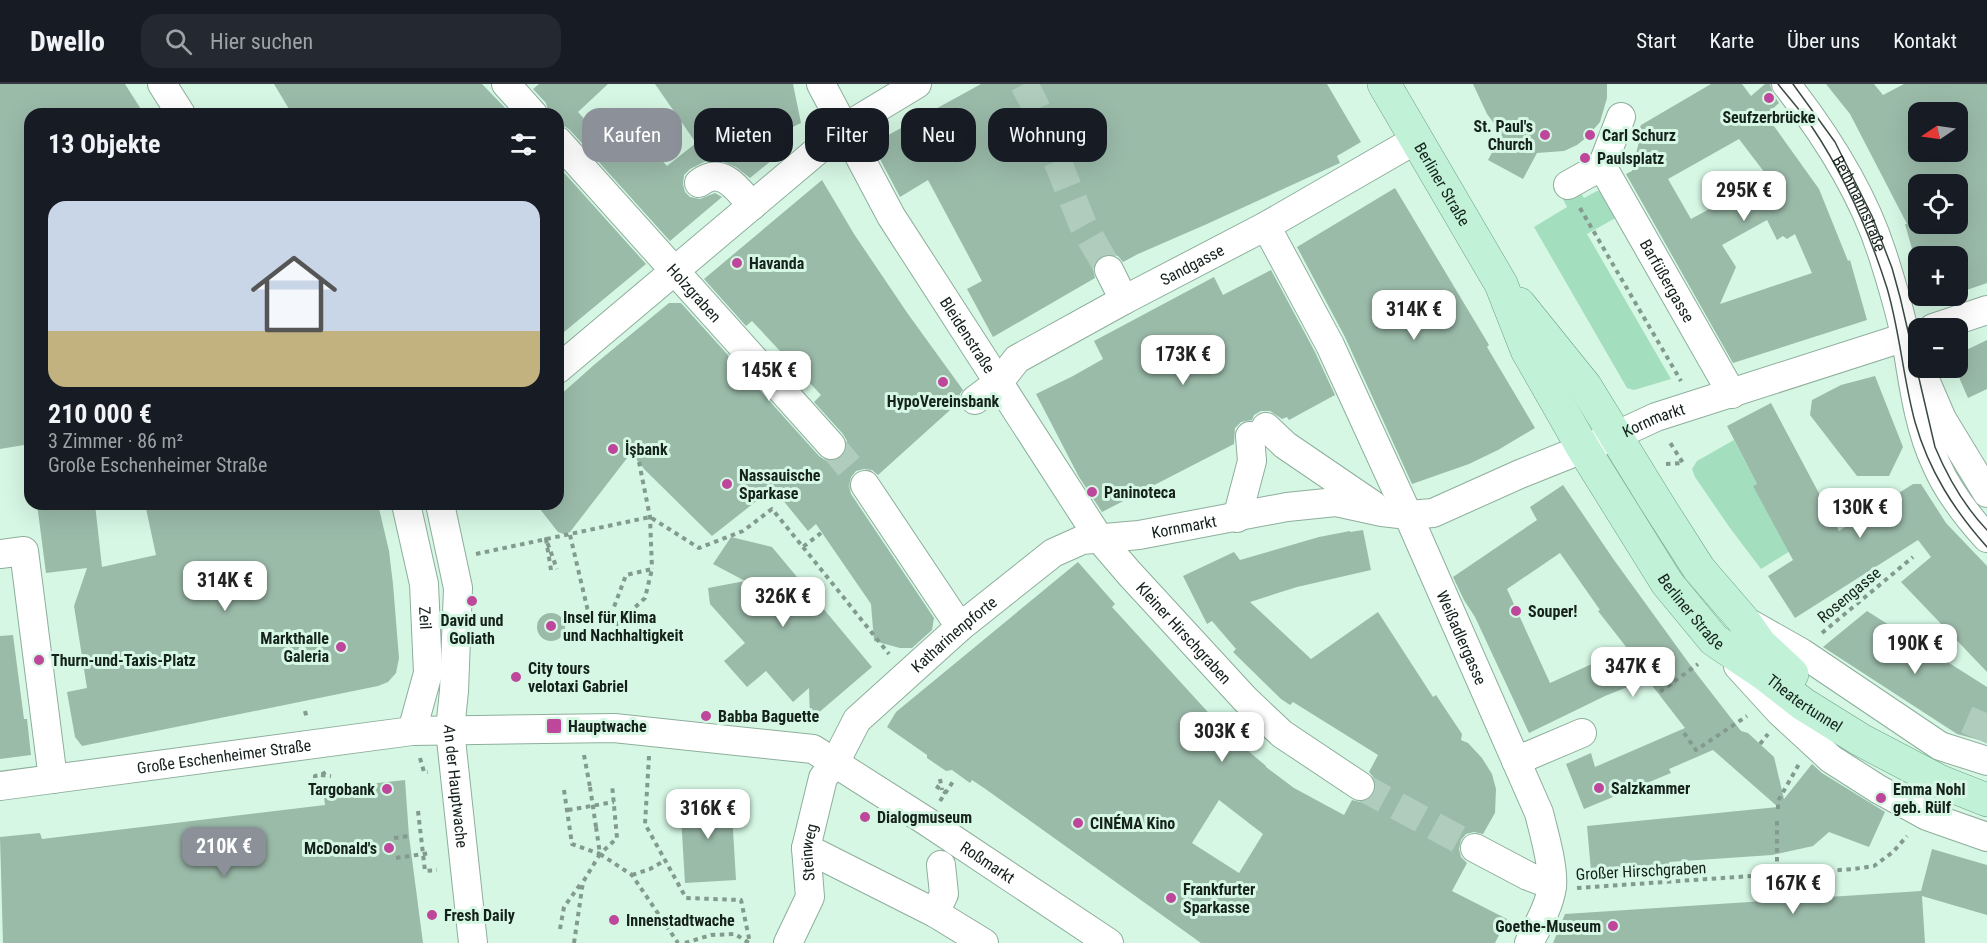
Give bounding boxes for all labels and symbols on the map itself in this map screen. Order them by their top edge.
marker: Seufzerbrücke [1762,91,1776,105]
north arrow [1908,102,1968,162]
place label: Seufzerbrücke [1722,108,1816,127]
place label: St. Paul's Church [1474,117,1533,154]
place label: Carl Schurz [1602,126,1676,145]
marker: St. Paul's Church [1538,128,1552,142]
marker: Carl Schurz [1583,128,1597,142]
street label: Berliner Straße [1411,139,1474,229]
place label: Paulsplatz [1597,149,1664,168]
marker: Paulsplatz [1578,151,1592,165]
street label: Bethmannstraße [1829,152,1890,254]
pin: 295K € [1695,171,1793,222]
street label: Barfüßergasse [1636,236,1699,326]
street label: Sandgasse [1157,240,1227,289]
place label: Havanda [749,254,805,273]
marker: Havanda [730,256,744,270]
street label: Holzgraben [663,260,725,326]
pin: 314K € [1365,290,1463,341]
street label: Bleidenstraße [936,293,999,377]
pin: 173K € [1134,335,1232,386]
pin: 145K € [720,351,818,402]
marker: HypoVereinsbank [936,375,950,389]
place label: HypoVereinsbank [887,392,1000,411]
street label: Kornmarkt [1619,399,1687,441]
place label: İşbank [625,440,668,459]
marker: İşbank [606,442,620,456]
place label: Nassauische Sparkase [739,466,821,503]
marker: Nassauische Sparkase [720,477,734,491]
place label: Paninoteca [1104,483,1176,502]
marker: Paninoteca [1085,485,1099,499]
pin: 130K € [1811,488,1909,539]
street label: Kornmarkt [1150,511,1218,542]
pin: 314K € [176,561,274,612]
street label: Rosengasse [1814,563,1884,627]
street label: Berliner Straße [1654,570,1728,654]
pin: 326K € [734,577,832,628]
street label: Kleiner Hirschgraben [1132,578,1235,688]
street label: Weißadlergasse [1433,588,1491,687]
street label: Katharinenpforte [907,592,1000,676]
marker: David und Goliath [465,594,479,608]
place label: Souper! [1528,602,1578,621]
marker: Souper! [1509,604,1523,618]
street label: Zeil [416,606,436,630]
place label: Insel für Klima und Nachhaltigkeit [563,608,684,645]
place label: David und Goliath [441,611,504,648]
marker: Insel für Klima und Nachhaltigkeit [544,619,558,633]
pin: 190K € [1866,624,1964,675]
place label: Markthalle Galeria [260,629,329,666]
marker: Markthalle Galeria [334,640,348,654]
pin: 347K € [1584,647,1682,698]
place label: Thurn-und-Taxis-Platz [51,651,196,670]
marker: Thurn-und-Taxis-Platz [32,653,46,667]
place label: City tours velotaxi Gabriel [528,659,628,696]
marker: City tours velotaxi Gabriel [509,670,523,684]
street label: Theatertunnel [1763,670,1846,736]
place label: Babba Baguette [718,707,819,726]
marker: Babba Baguette [699,709,713,723]
pin: 303K € [1173,712,1271,763]
marker: Hauptwache [545,717,563,735]
place label: Hauptwache [568,717,647,736]
street label: An der Hauptwache [440,724,472,849]
street label: Große Eschenheimer Straße [136,735,312,777]
place label: Salzkammer [1611,779,1690,798]
place label: Targobank [308,780,375,799]
place label: Emma Nohl geb. Rülf [1893,780,1965,817]
marker: Salzkammer [1592,781,1606,795]
marker: Targobank [380,782,394,796]
pin: 316K € [659,789,757,840]
marker: Emma Nohl geb. Rülf [1874,791,1888,805]
place label: Dialogmuseum [877,808,972,827]
marker: Dialogmuseum [858,810,872,824]
place label: CINÉMA Kino [1090,814,1175,833]
marker: CINÉMA Kino [1071,816,1085,830]
street label: Steinweg [797,822,821,882]
pin: 210K € [175,827,273,878]
street label: Roßmarkt [957,837,1019,887]
place label: McDonald's [304,839,377,858]
marker: McDonald's [382,841,396,855]
street label: Großer Hirschgraben [1575,858,1707,884]
pin: 167K € [1744,864,1842,915]
place label: Frankfurter Sparkasse [1183,880,1255,917]
marker: Frankfurter Sparkasse [1164,891,1178,905]
place label: Fresh Daily [444,906,515,925]
marker: Fresh Daily [425,908,439,922]
place label: Innenstadtwache [626,911,735,930]
marker: Innenstadtwache [607,913,621,927]
place label: Goethe-Museum [1495,917,1601,936]
marker: Goethe-Museum [1606,919,1620,933]

